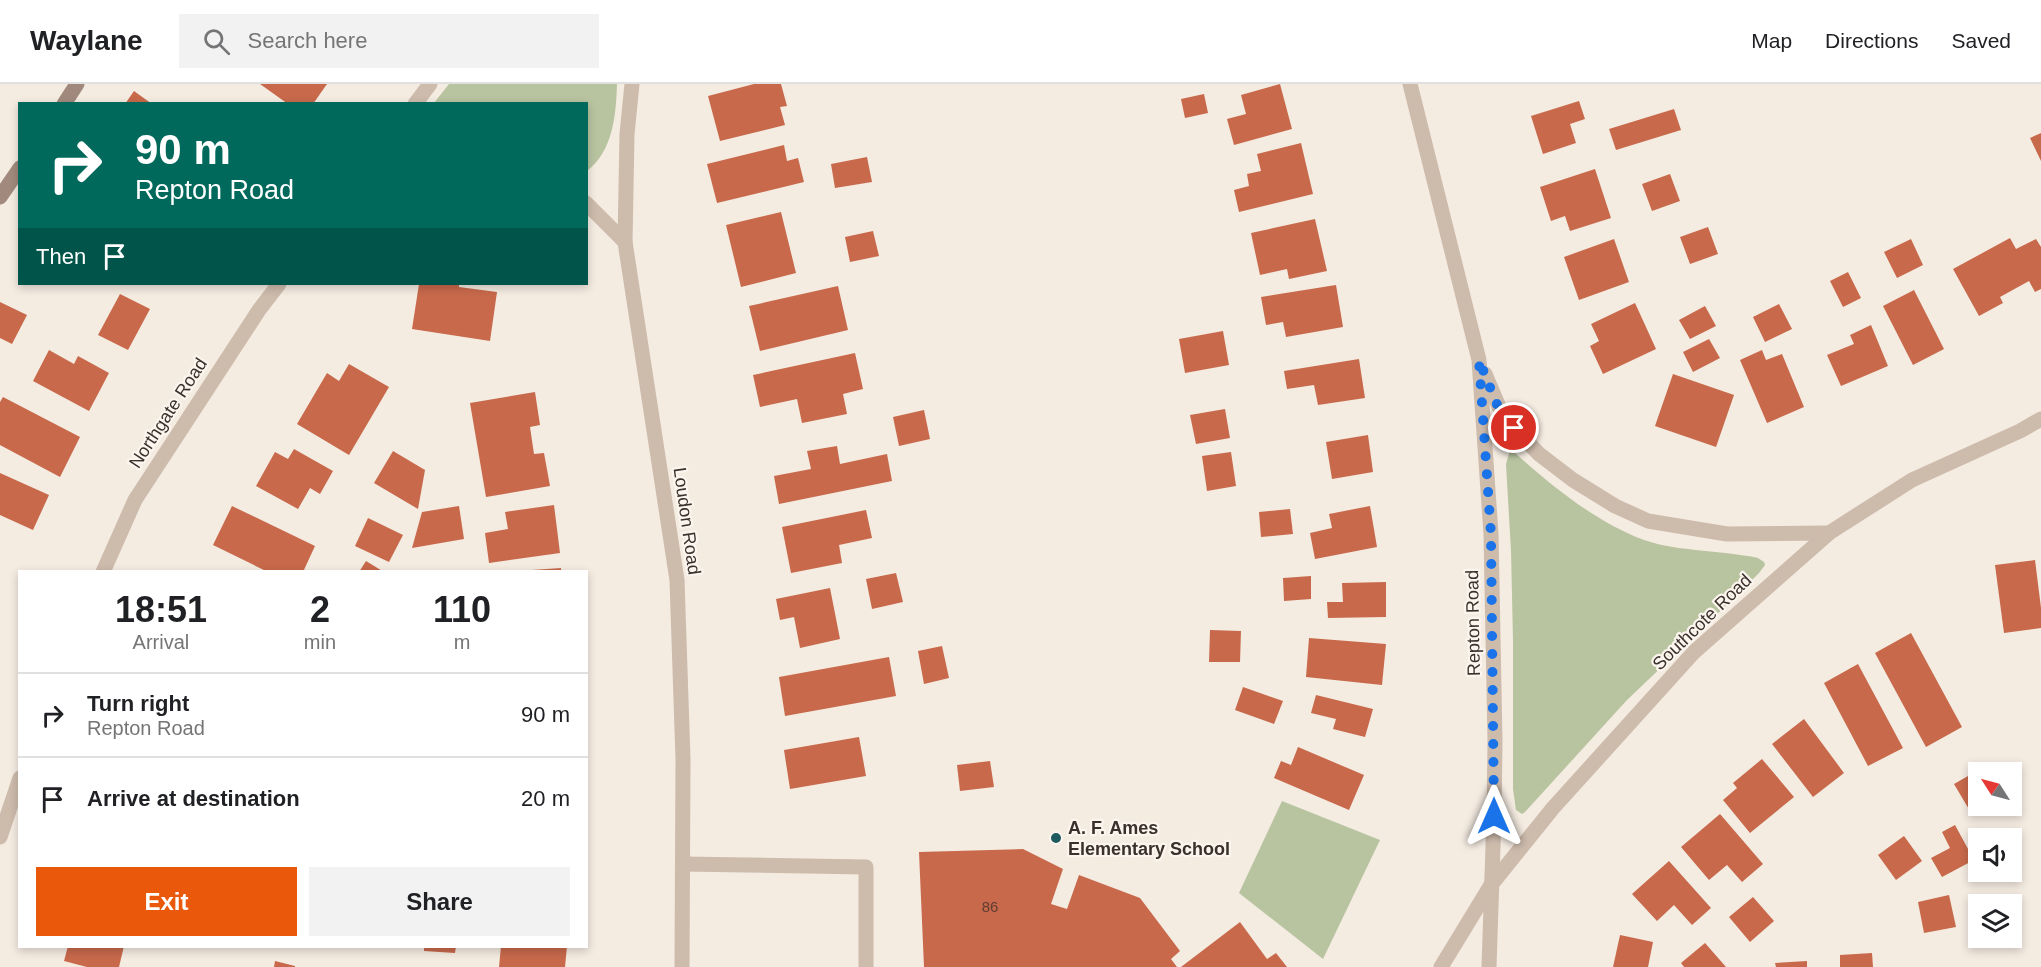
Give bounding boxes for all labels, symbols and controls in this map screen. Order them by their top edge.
search box [179,14,599,68]
text: Waylane [30,25,143,56]
icon: search [200,25,233,58]
text: Search here [248,28,367,53]
text: Map [1751,29,1792,52]
text: Directions [1825,29,1918,52]
text: Saved [1951,29,2011,52]
icon: right [36,126,114,204]
text: 90 m [135,126,231,173]
text: Repton Road [135,175,294,205]
icon: arrive [98,240,131,273]
text: Then [36,244,86,269]
street label: Northgate Road [125,354,211,472]
pin [1488,402,1539,453]
icon: arrive [1497,411,1530,444]
street label: Loudon Road [670,466,704,576]
street label: Repton Road [1462,570,1484,676]
street label: Southcote Road [1649,570,1755,674]
text: 18:51 [115,589,207,630]
text: 2 [310,589,330,630]
text: 110 [433,589,491,630]
text: Arrival [133,631,189,653]
text: min [304,631,336,653]
text: m [454,631,470,653]
text: Turn right [87,691,189,716]
icon: right [36,699,69,732]
text: 90 m [521,702,570,727]
text: Repton Road [87,717,205,739]
north arrow [1968,762,2022,816]
map controls [1968,762,2022,948]
icon: arrive [36,783,69,816]
position arrow [1462,784,1526,848]
text: Arrive at destination [87,786,300,811]
text: 20 m [521,786,570,811]
place label: A. F. Ames Elementary School [1068,818,1230,859]
button: sound [1968,828,2022,882]
marker: A. F. Ames Elementary School [1049,831,1063,845]
button: Exit [36,867,297,936]
button: Share [309,867,570,936]
button: layers [1968,894,2022,948]
house number: 86 [982,898,998,915]

